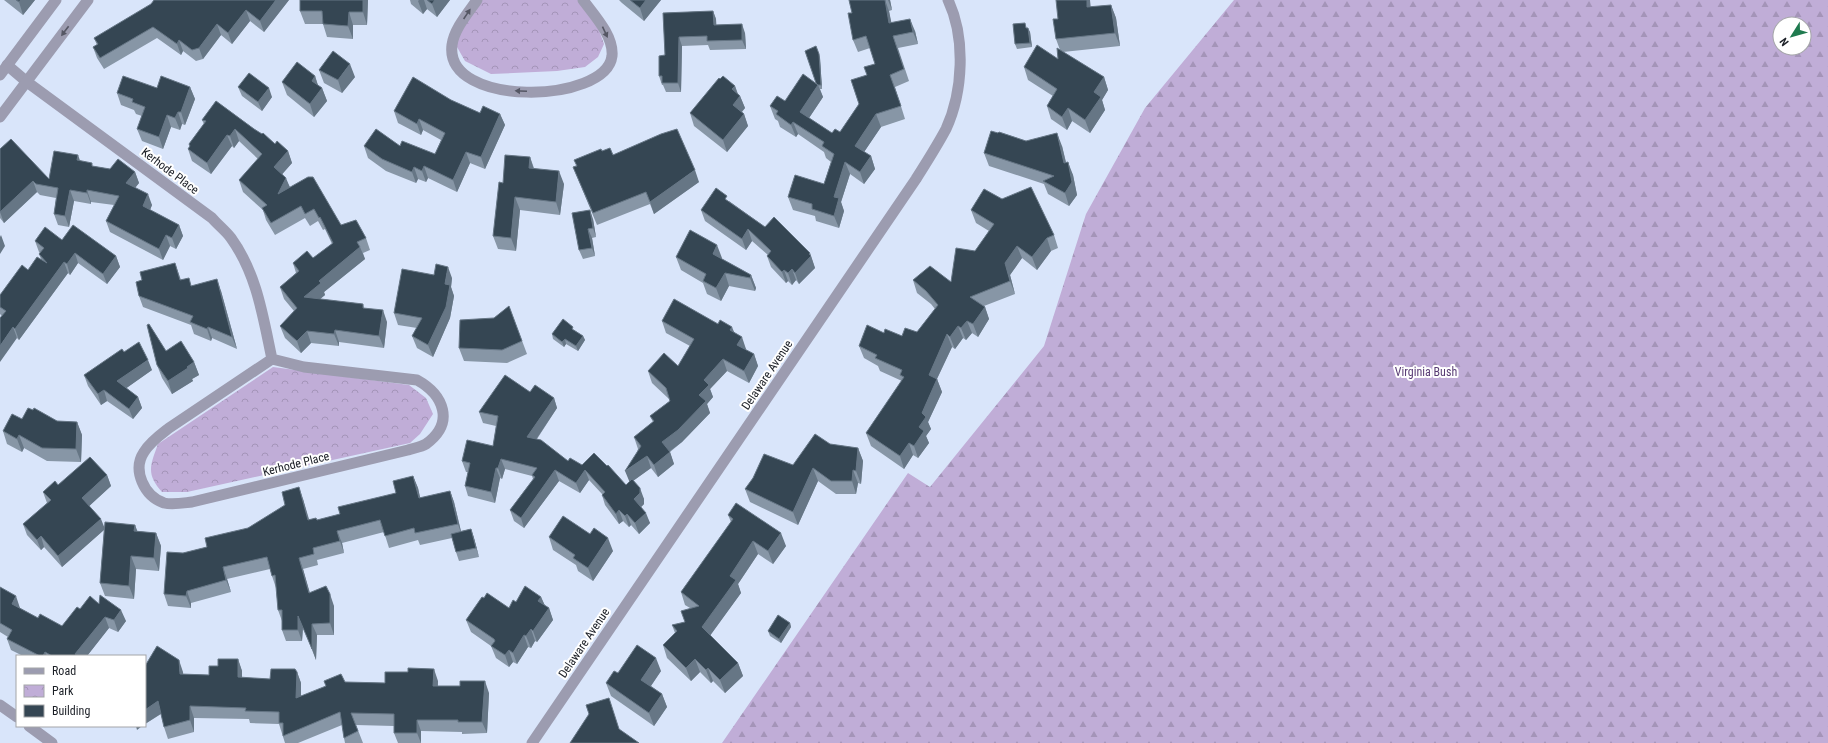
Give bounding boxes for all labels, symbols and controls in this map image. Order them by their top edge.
one-way arrow [463,9,471,19]
north arrow [1772,16,1812,56]
one-way arrow [61,26,69,37]
one-way arrow [602,26,608,38]
text: N [1777,35,1792,48]
one-way arrow [514,88,527,94]
street label: Kerhode Place [139,145,202,197]
street label: Delaware Avenue [739,337,796,412]
park label: Virginia Bush [1395,365,1457,379]
street label: Kerhode Place [261,449,331,479]
street label: Delaware Avenue [556,605,613,680]
legend [16,655,146,727]
text: Road [52,664,76,678]
text: Park [52,684,74,698]
text: Building [52,704,90,718]

